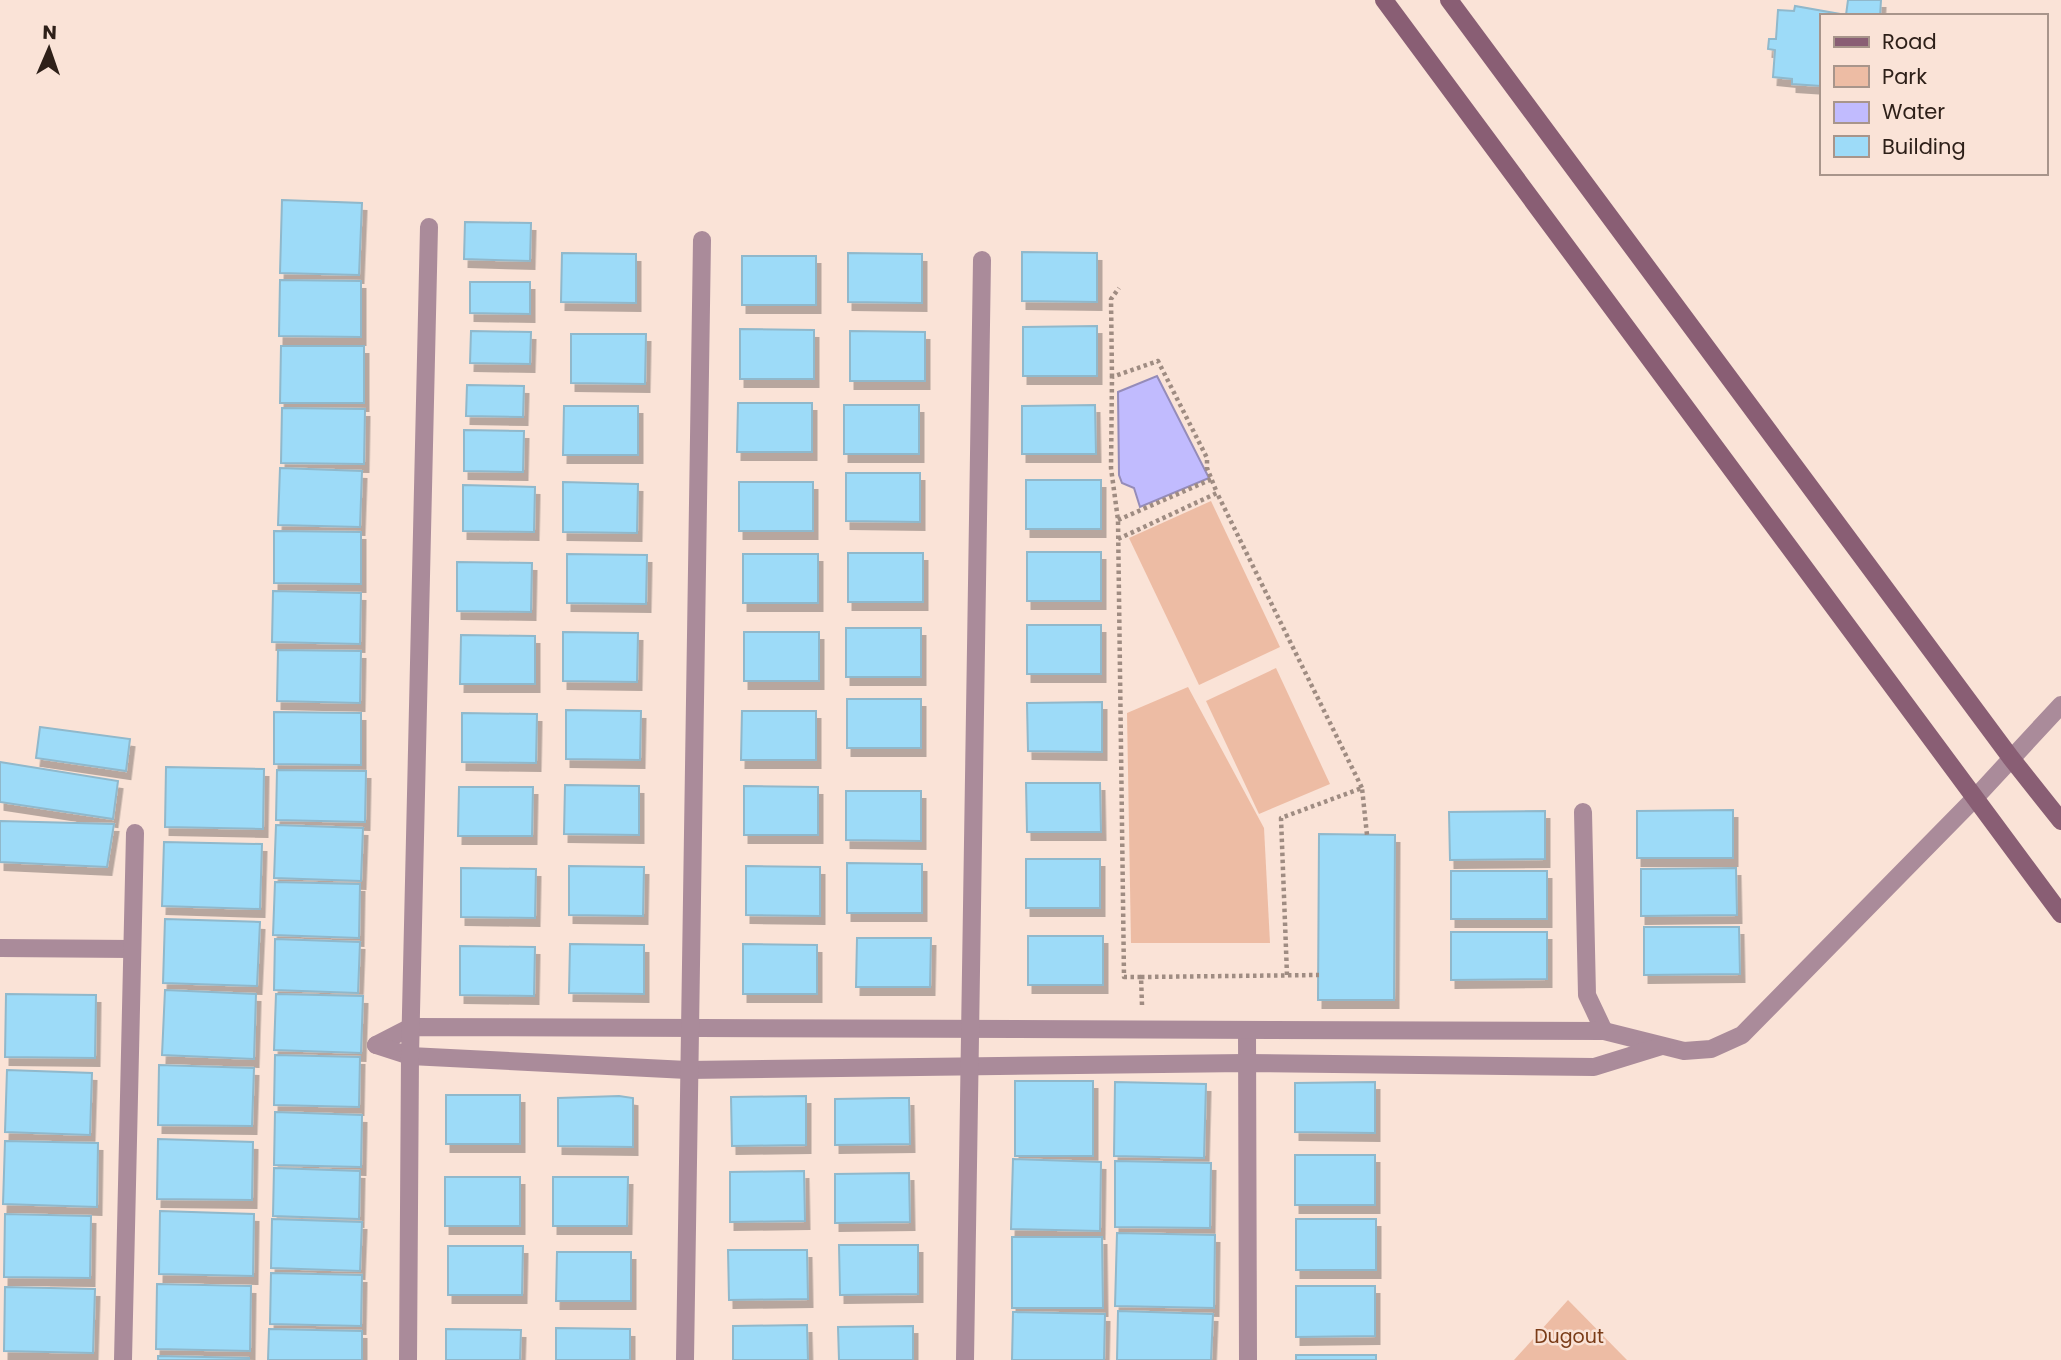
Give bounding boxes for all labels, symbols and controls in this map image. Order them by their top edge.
north arrow [14,14,84,84]
legend [1820,14,2047,175]
text: N [42,19,57,46]
text: Road [1882,27,1937,56]
text: Park [1882,62,1927,91]
text: Water [1882,97,1945,126]
text: Building [1882,132,1966,161]
park label: Dugout [1534,1323,1604,1350]

